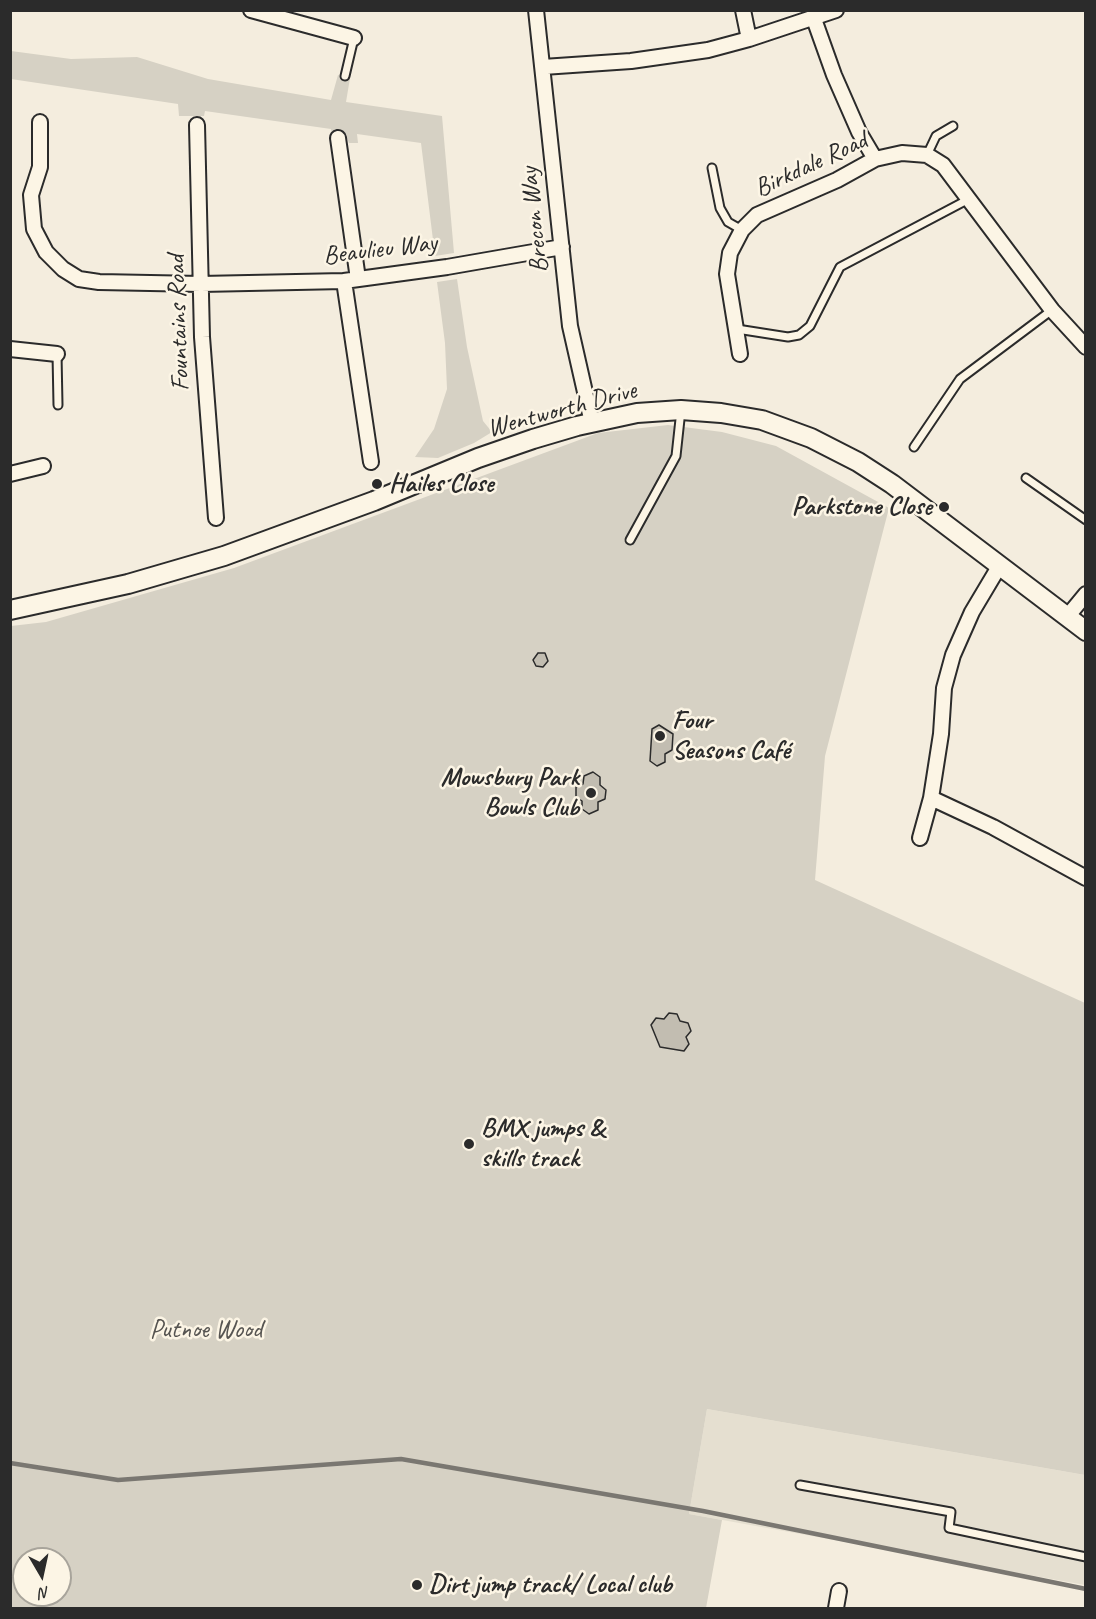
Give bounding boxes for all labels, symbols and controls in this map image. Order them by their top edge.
street label: Birkdale Road [750,125,872,205]
street label: Brecon Way [514,166,556,274]
street label: Beaulieu Way [321,228,439,272]
street label: Fountains Road [161,254,197,392]
street label: Wentworth Drive [484,375,640,445]
place label: Hailes Close [389,468,494,500]
marker: Hailes Close [370,477,384,491]
place label: Parkstone Close [792,491,932,523]
marker: Parkstone Close [937,500,951,514]
place label: Four Seasons Café [672,705,790,766]
marker: Four Seasons Café [653,729,667,743]
place label: Mowsbury Park Bowls Club [441,762,579,824]
marker: Mowsbury Park Bowls Club [584,786,598,800]
place label: BMX jumps & skills track [481,1113,604,1174]
marker: BMX jumps & skills track [462,1137,476,1151]
park label: Putnoe Wood [150,1314,262,1346]
north arrow [12,1547,72,1607]
place label: Dirt jump track/ Local club [429,1569,672,1601]
marker: Dirt jump track/ Local club [410,1578,424,1592]
text: N [38,1582,51,1603]

